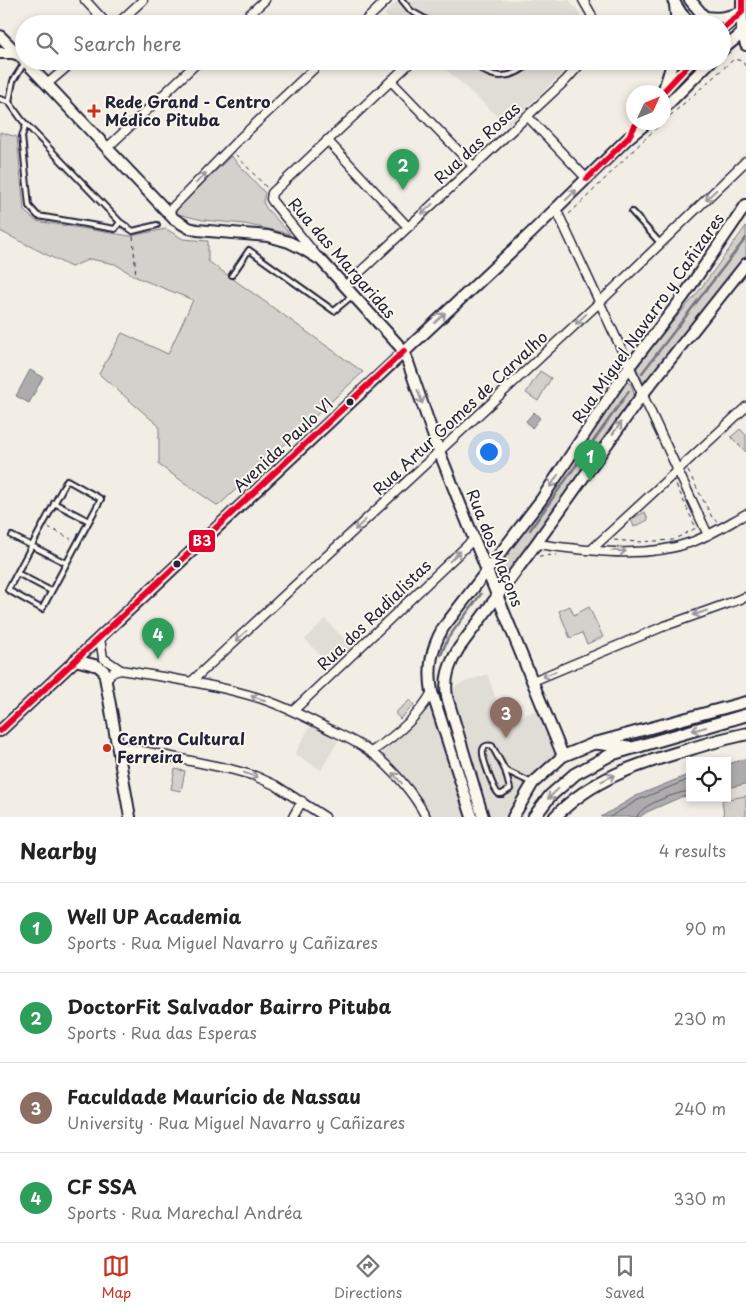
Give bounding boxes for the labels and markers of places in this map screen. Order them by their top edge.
place label: Rede Grand - Centro Médico Pituba [105,89,270,131]
marker: Rede Grand - Centro Médico Pituba [87,104,101,118]
pin: 2 [387,149,419,190]
unlabelled marker [345,397,355,407]
pin: 1 [574,440,606,481]
unlabelled marker [172,559,182,569]
pin: 4 [142,618,174,659]
pin: 3 [490,697,522,738]
place label: Centro Cultural Ferreira [117,726,245,768]
marker: Centro Cultural Ferreira [101,742,113,754]

